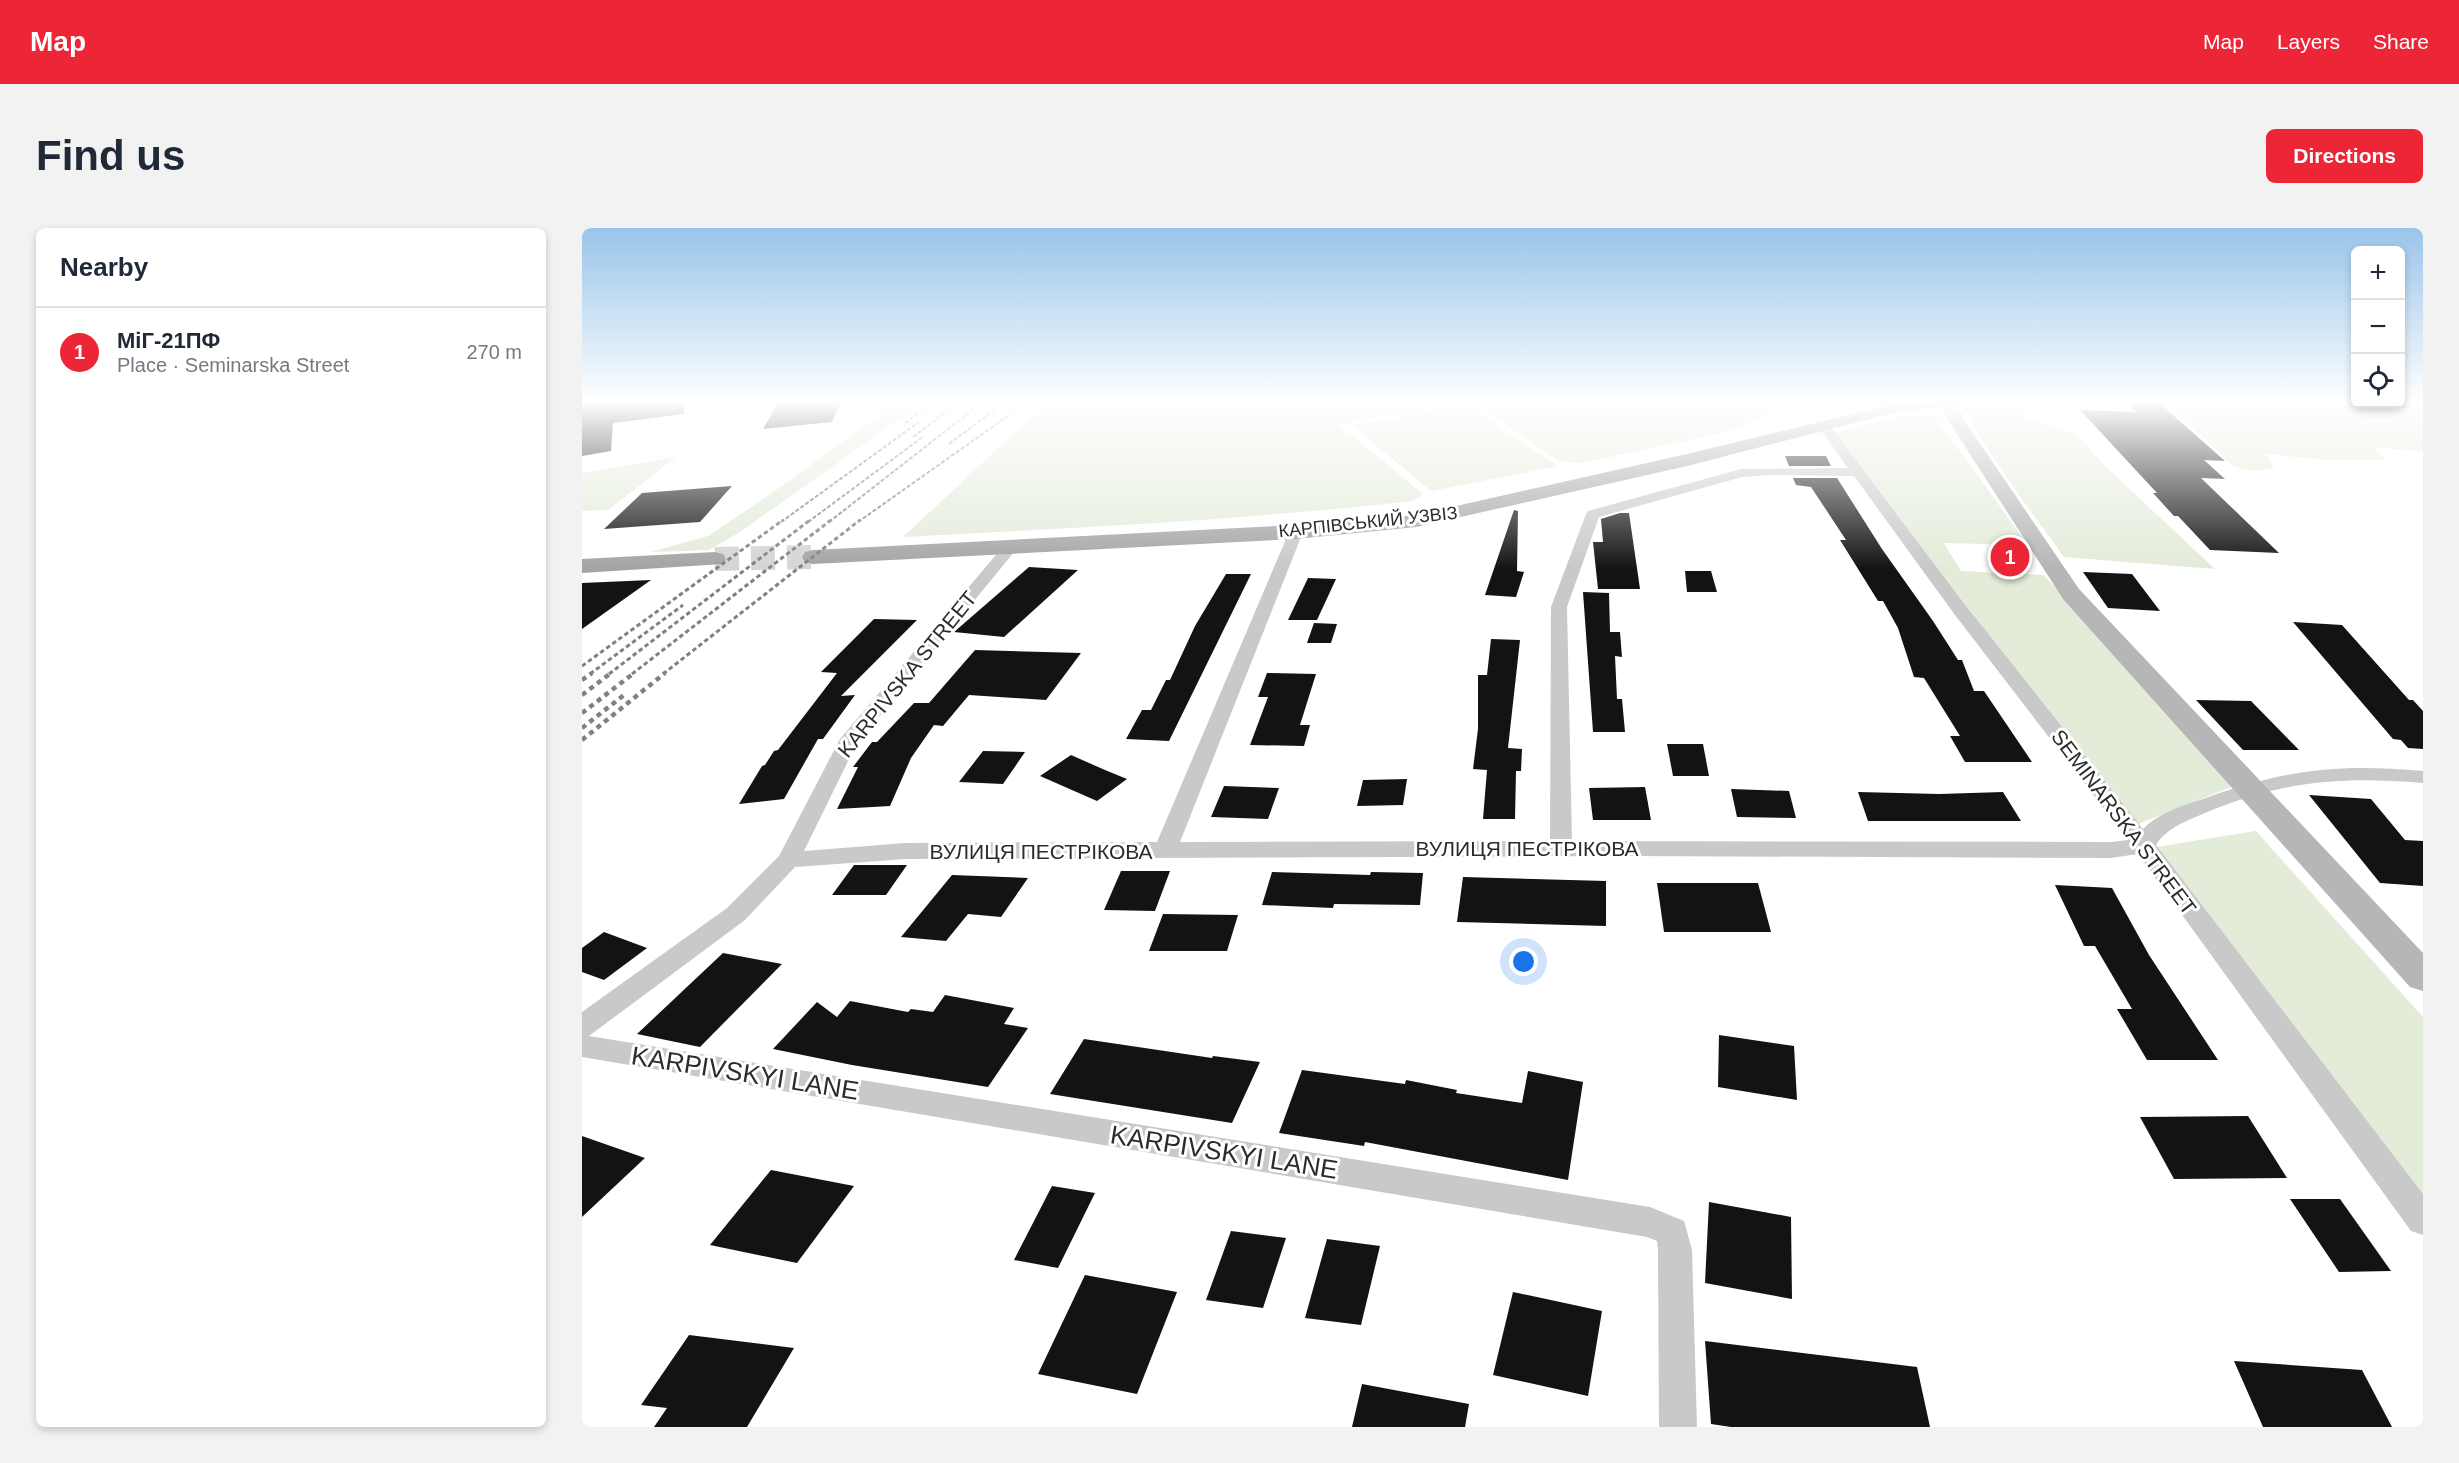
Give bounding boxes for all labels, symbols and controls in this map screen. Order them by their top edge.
text: Map [30,26,86,57]
text: Map [2203,30,2244,53]
text: Layers [2277,30,2340,53]
text: Share [2373,30,2429,53]
button: Directions [2266,129,2423,183]
text: Find us [36,132,185,179]
map controls [2351,246,2405,408]
button: + [2351,246,2405,300]
text: Nearby [60,252,148,282]
button: − [2351,300,2405,354]
text: МіГ-21ПФ [117,328,220,353]
text: 1 [74,341,85,363]
text: 270 m [466,341,522,363]
text: Place · Seminarska Street [117,354,349,376]
button: locate [2351,354,2405,408]
street label: КАРПІВСЬКИЙ УЗВІЗ [1277,502,1458,541]
pin: 1 [1990,534,2030,580]
street label: KARPIVSKA STREET [833,586,981,762]
street label: SEMINARSKA STREET [2047,725,2201,919]
street label: ВУЛИЦЯ ПЕСТРІКОВА [1415,837,1639,860]
street label: ВУЛИЦЯ ПЕСТРІКОВА [929,840,1153,863]
your location [1509,947,1538,976]
street label: KARPIVSKYI LANE [629,1040,861,1106]
street label: KARPIVSKYI LANE [1108,1119,1340,1185]

